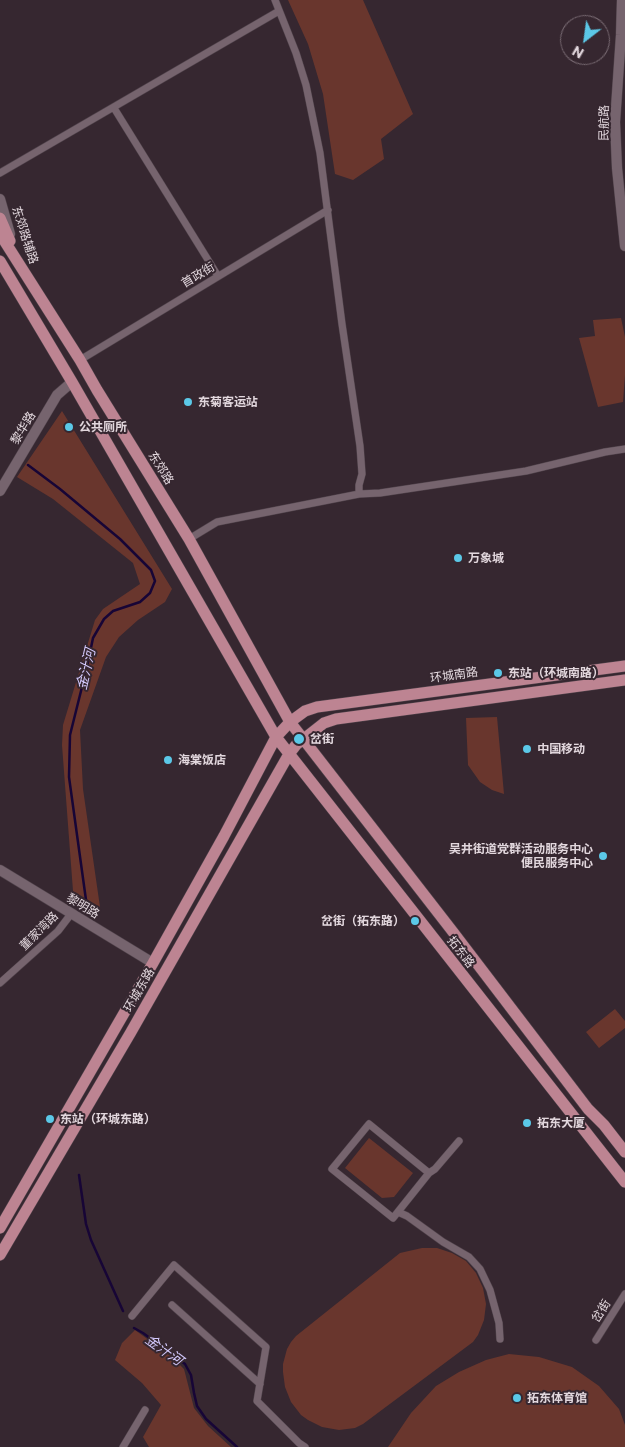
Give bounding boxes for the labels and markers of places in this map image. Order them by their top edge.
place label: 东菊客运站 [198,395,258,409]
marker: 东菊客运站 [182,396,194,408]
place label: 公共厕所 [79,420,127,434]
marker: 公共厕所 [63,421,75,433]
place label: 万象城 [468,551,504,565]
marker: 万象城 [452,552,464,564]
place label: 东站（环城南路） [508,666,604,680]
marker: 东站（环城南路） [492,667,504,679]
marker: 岔街 [292,732,306,746]
place label: 岔街 [310,732,334,746]
place label: 中国移动 [537,742,585,756]
marker: 中国移动 [521,743,533,755]
place label: 海棠饭店 [178,753,226,767]
marker: 海棠饭店 [162,754,174,766]
place label: 吴井街道党群活动服务中心 便民服务中心 [449,842,593,870]
marker: 吴井街道党群活动服务中心 便民服务中心 [597,850,609,862]
place label: 岔街（拓东路） [321,914,405,928]
marker: 岔街（拓东路） [409,915,421,927]
place label: 东站（环城东路） [60,1112,156,1126]
marker: 东站（环城东路） [44,1113,56,1125]
place label: 拓东大厦 [537,1116,585,1130]
marker: 拓东大厦 [521,1117,533,1129]
place label: 拓东体育馆 [527,1391,587,1405]
marker: 拓东体育馆 [511,1392,523,1404]

